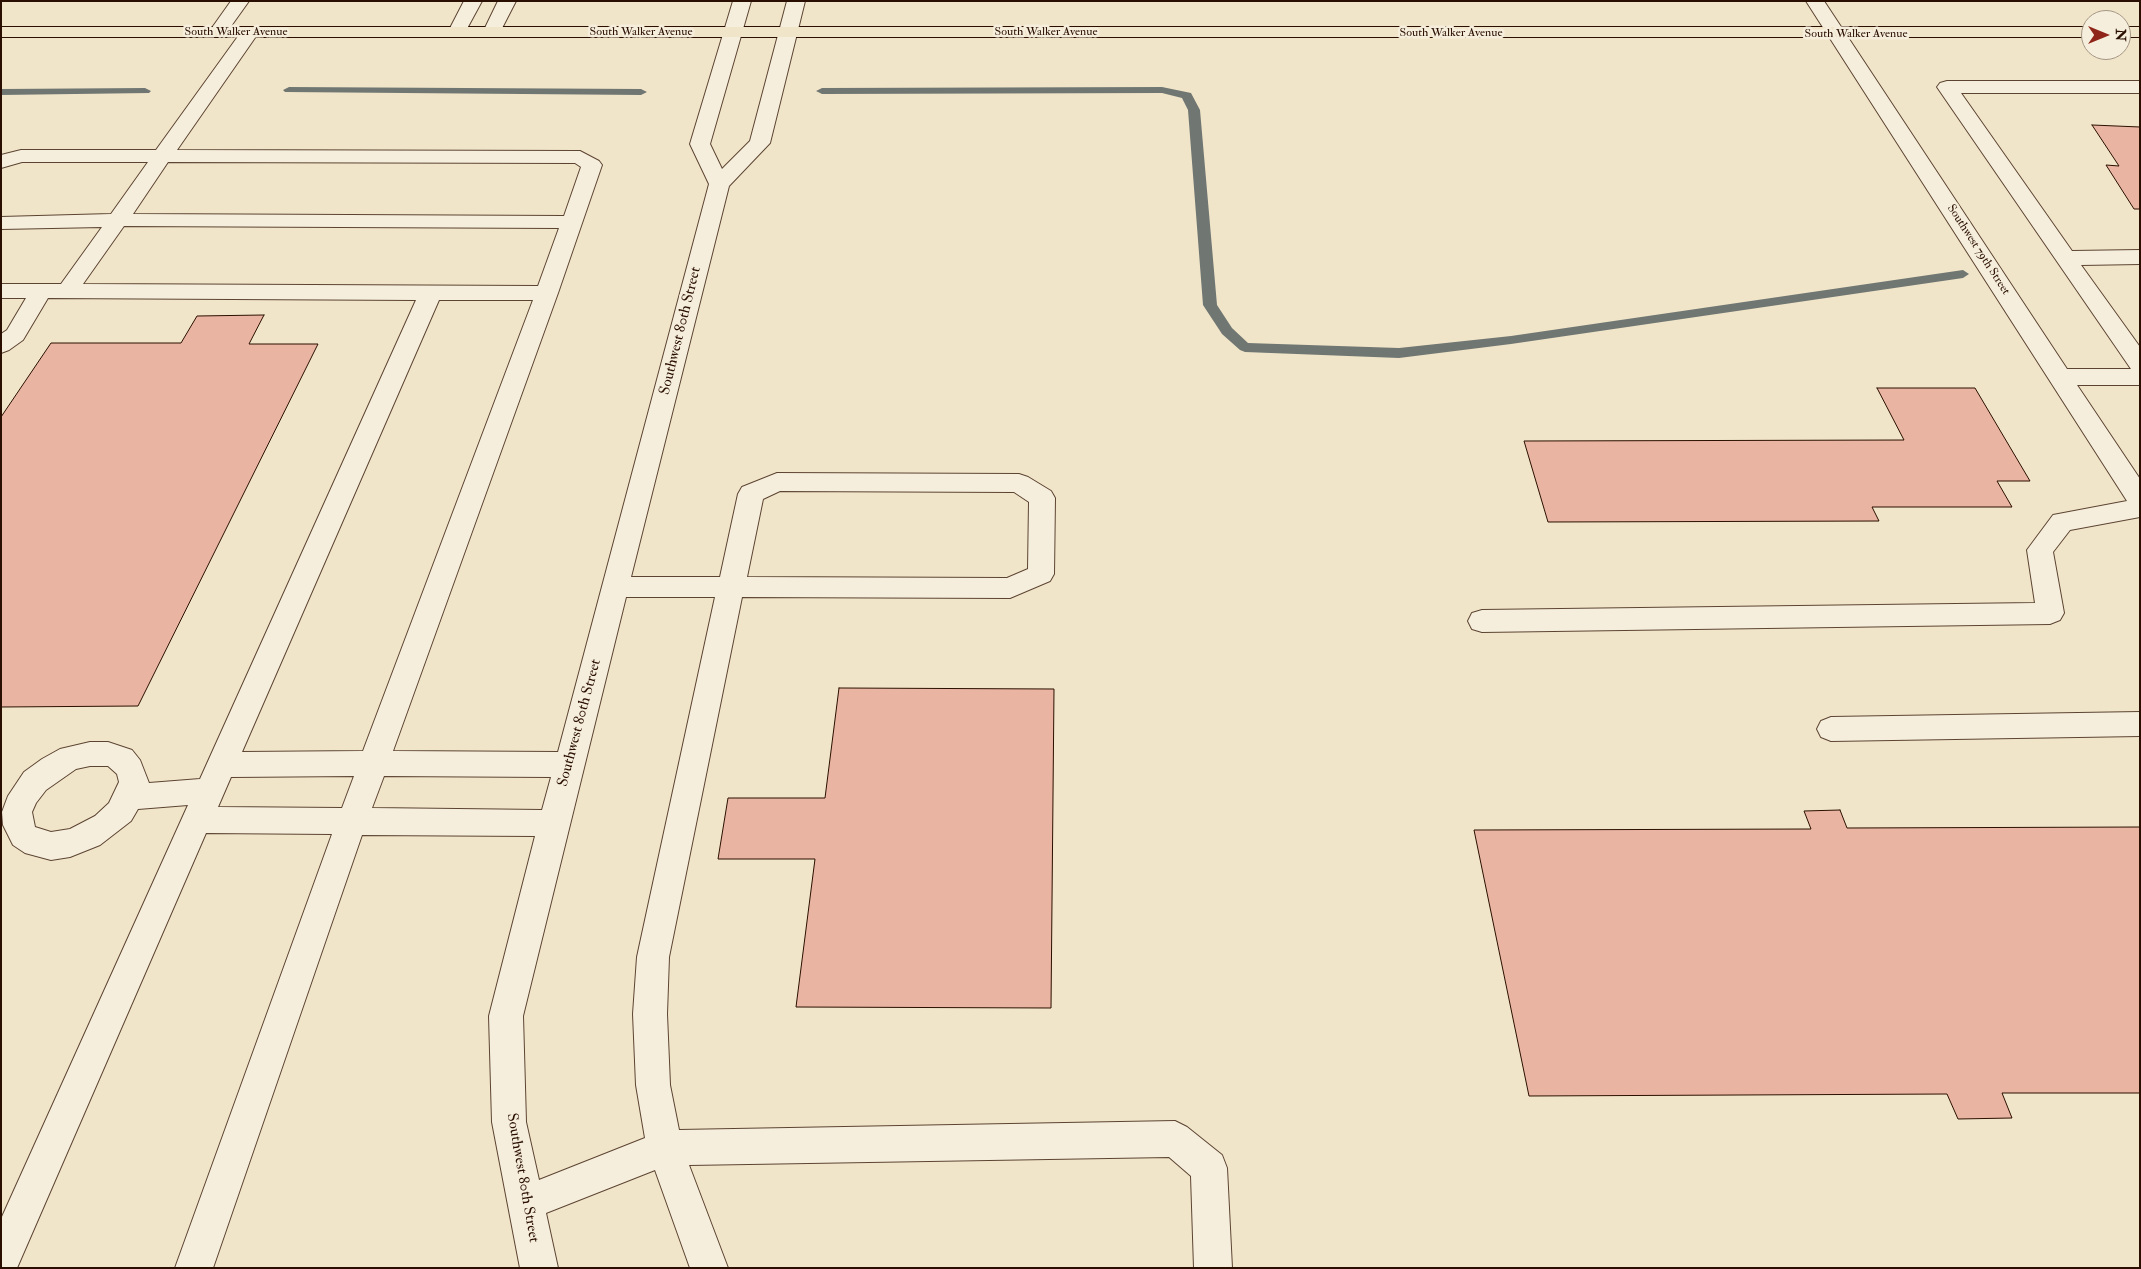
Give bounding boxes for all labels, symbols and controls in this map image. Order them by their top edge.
north arrow [2081,10,2131,60]
street label: South Walker Avenue [185,25,287,39]
street label: South Walker Avenue [590,25,692,39]
street label: South Walker Avenue [995,25,1097,39]
street label: South Walker Avenue [1400,26,1502,40]
street label: South Walker Avenue [1805,27,1907,41]
text: N [2112,29,2129,41]
street label: Southwest 79th Street [1943,202,2013,298]
street label: Southwest 80th Street [656,265,706,397]
street label: Southwest 80th Street [554,657,606,789]
street label: Southwest 80th Street [502,1112,542,1244]

